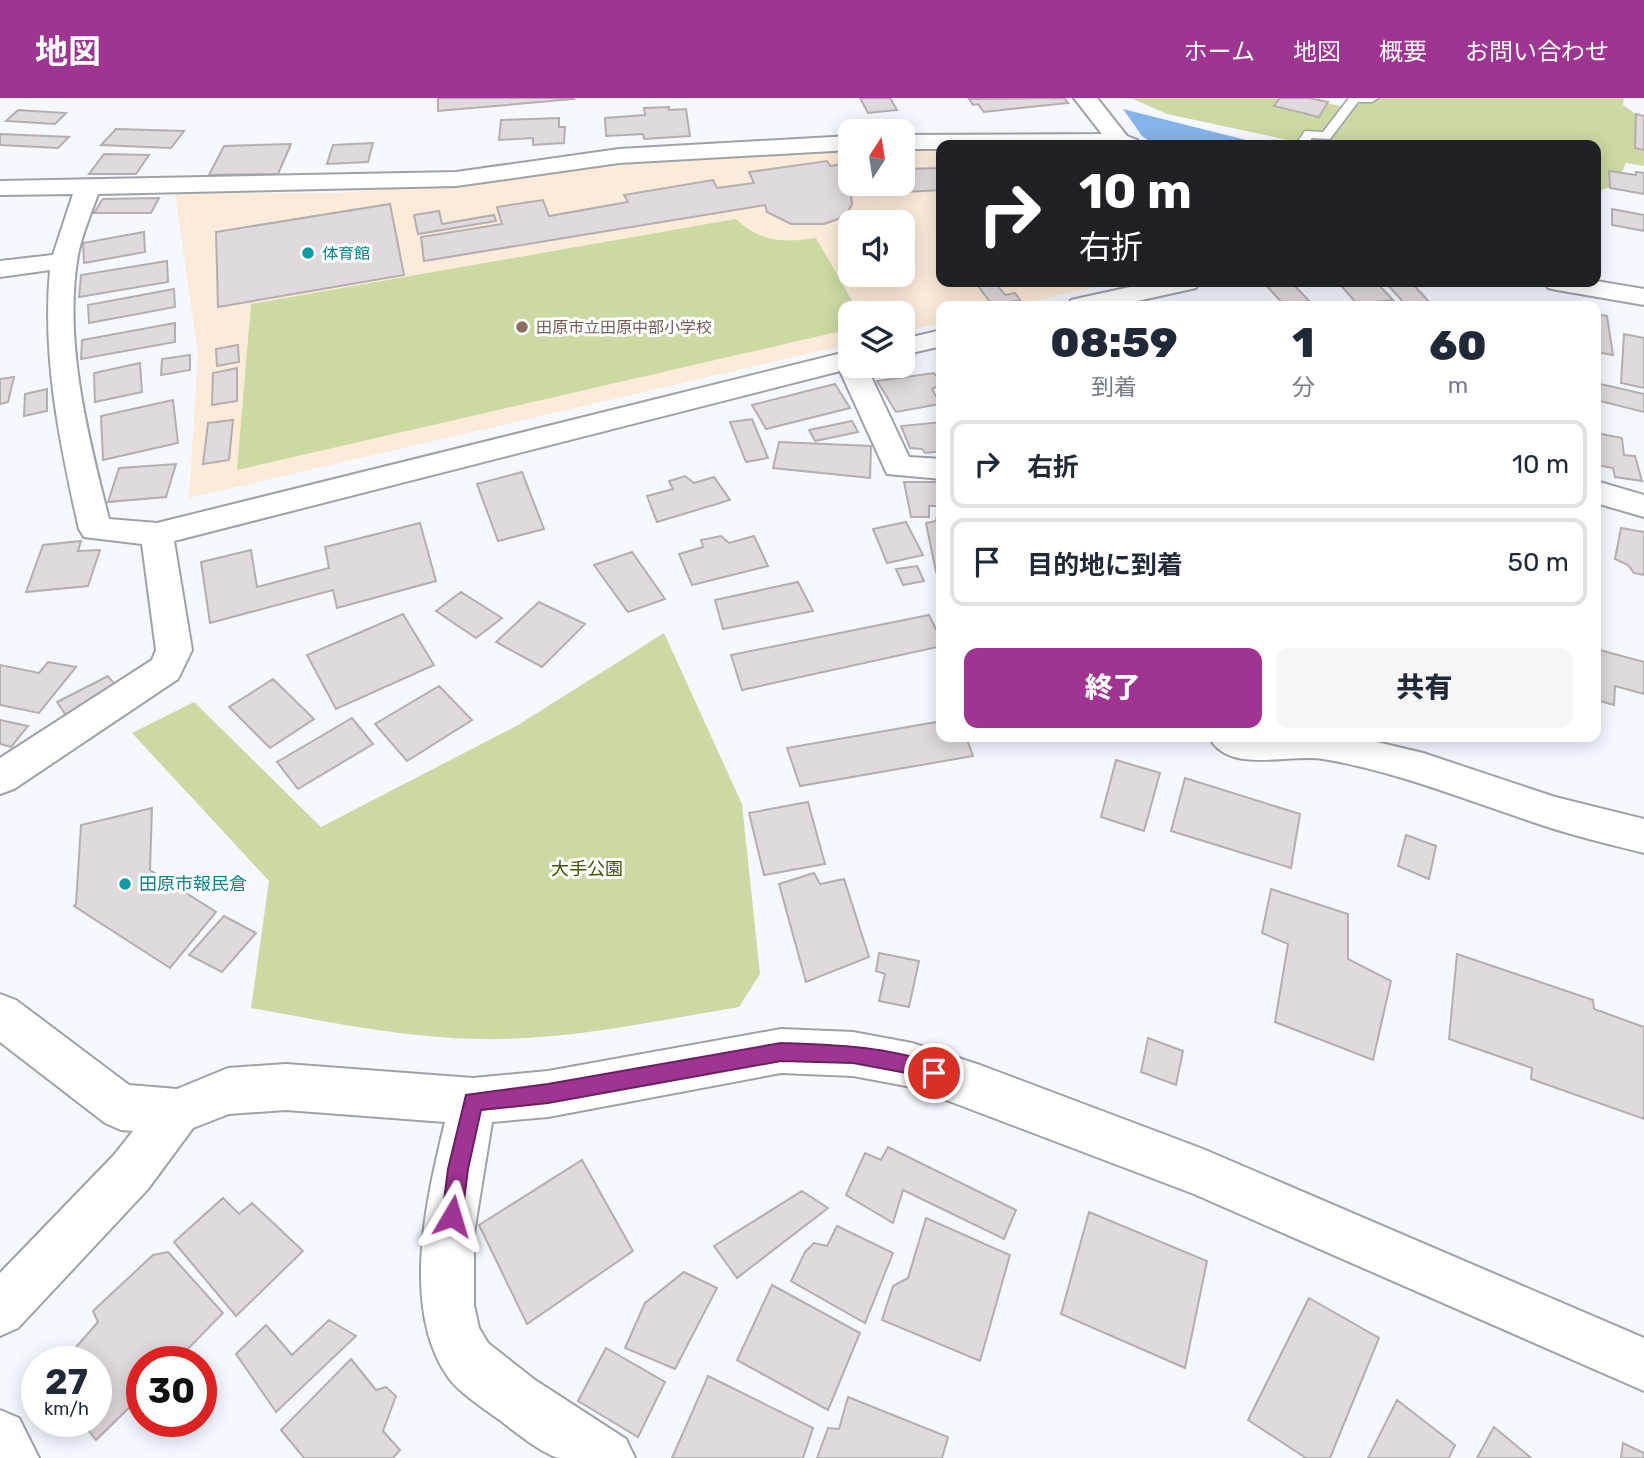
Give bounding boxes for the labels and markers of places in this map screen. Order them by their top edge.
place label: 体育館 [322,244,370,263]
marker: 体育館 [300,245,316,261]
place label: 田原市立田原中部小学校 [536,318,712,337]
marker: 田原市立田原中部小学校 [514,319,530,335]
place label: 田原市報民倉 [139,873,247,895]
marker: 田原市報民倉 [117,876,133,892]
pin [904,1043,964,1103]

